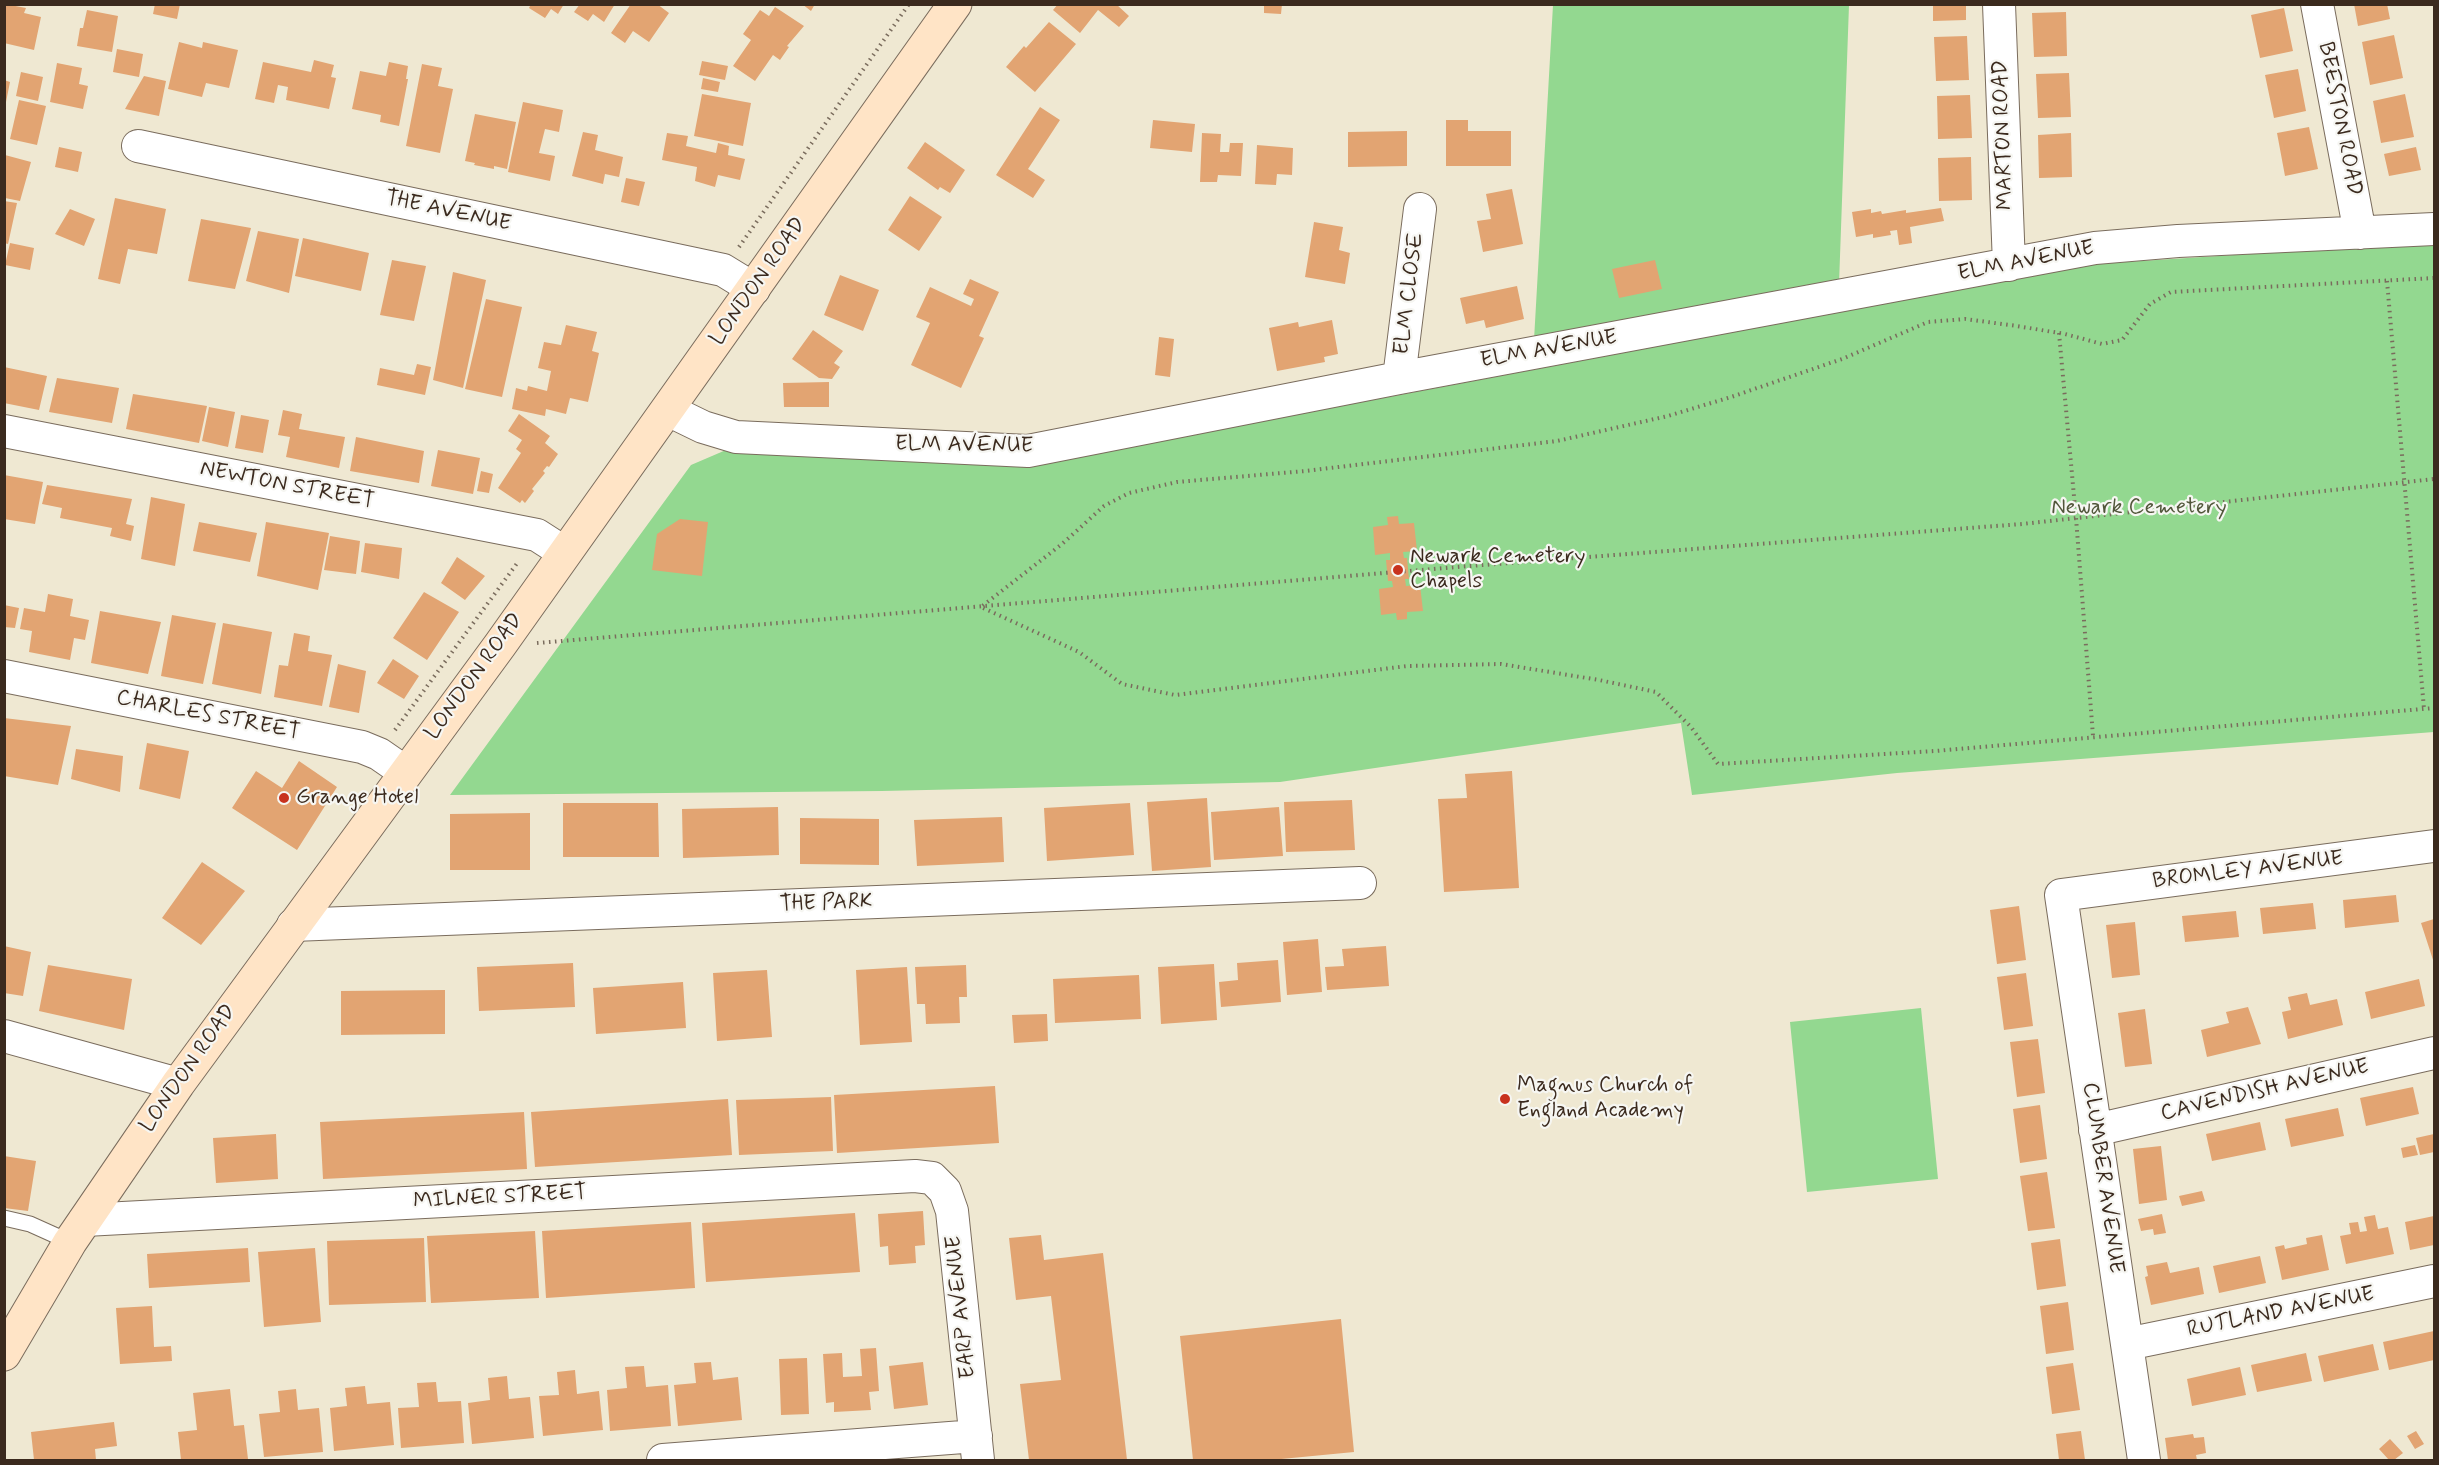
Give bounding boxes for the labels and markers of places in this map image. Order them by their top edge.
place label: Newark Cemetery Chapels [1410,544,1586,596]
marker: Newark Cemetery Chapels [1391,563,1405,577]
place label: Grange Hotel [296,785,418,811]
marker: Grange Hotel [277,791,291,805]
place label: Magnus Church of England Academy [1517,1073,1693,1124]
marker: Magnus Church of England Academy [1498,1092,1512,1106]

